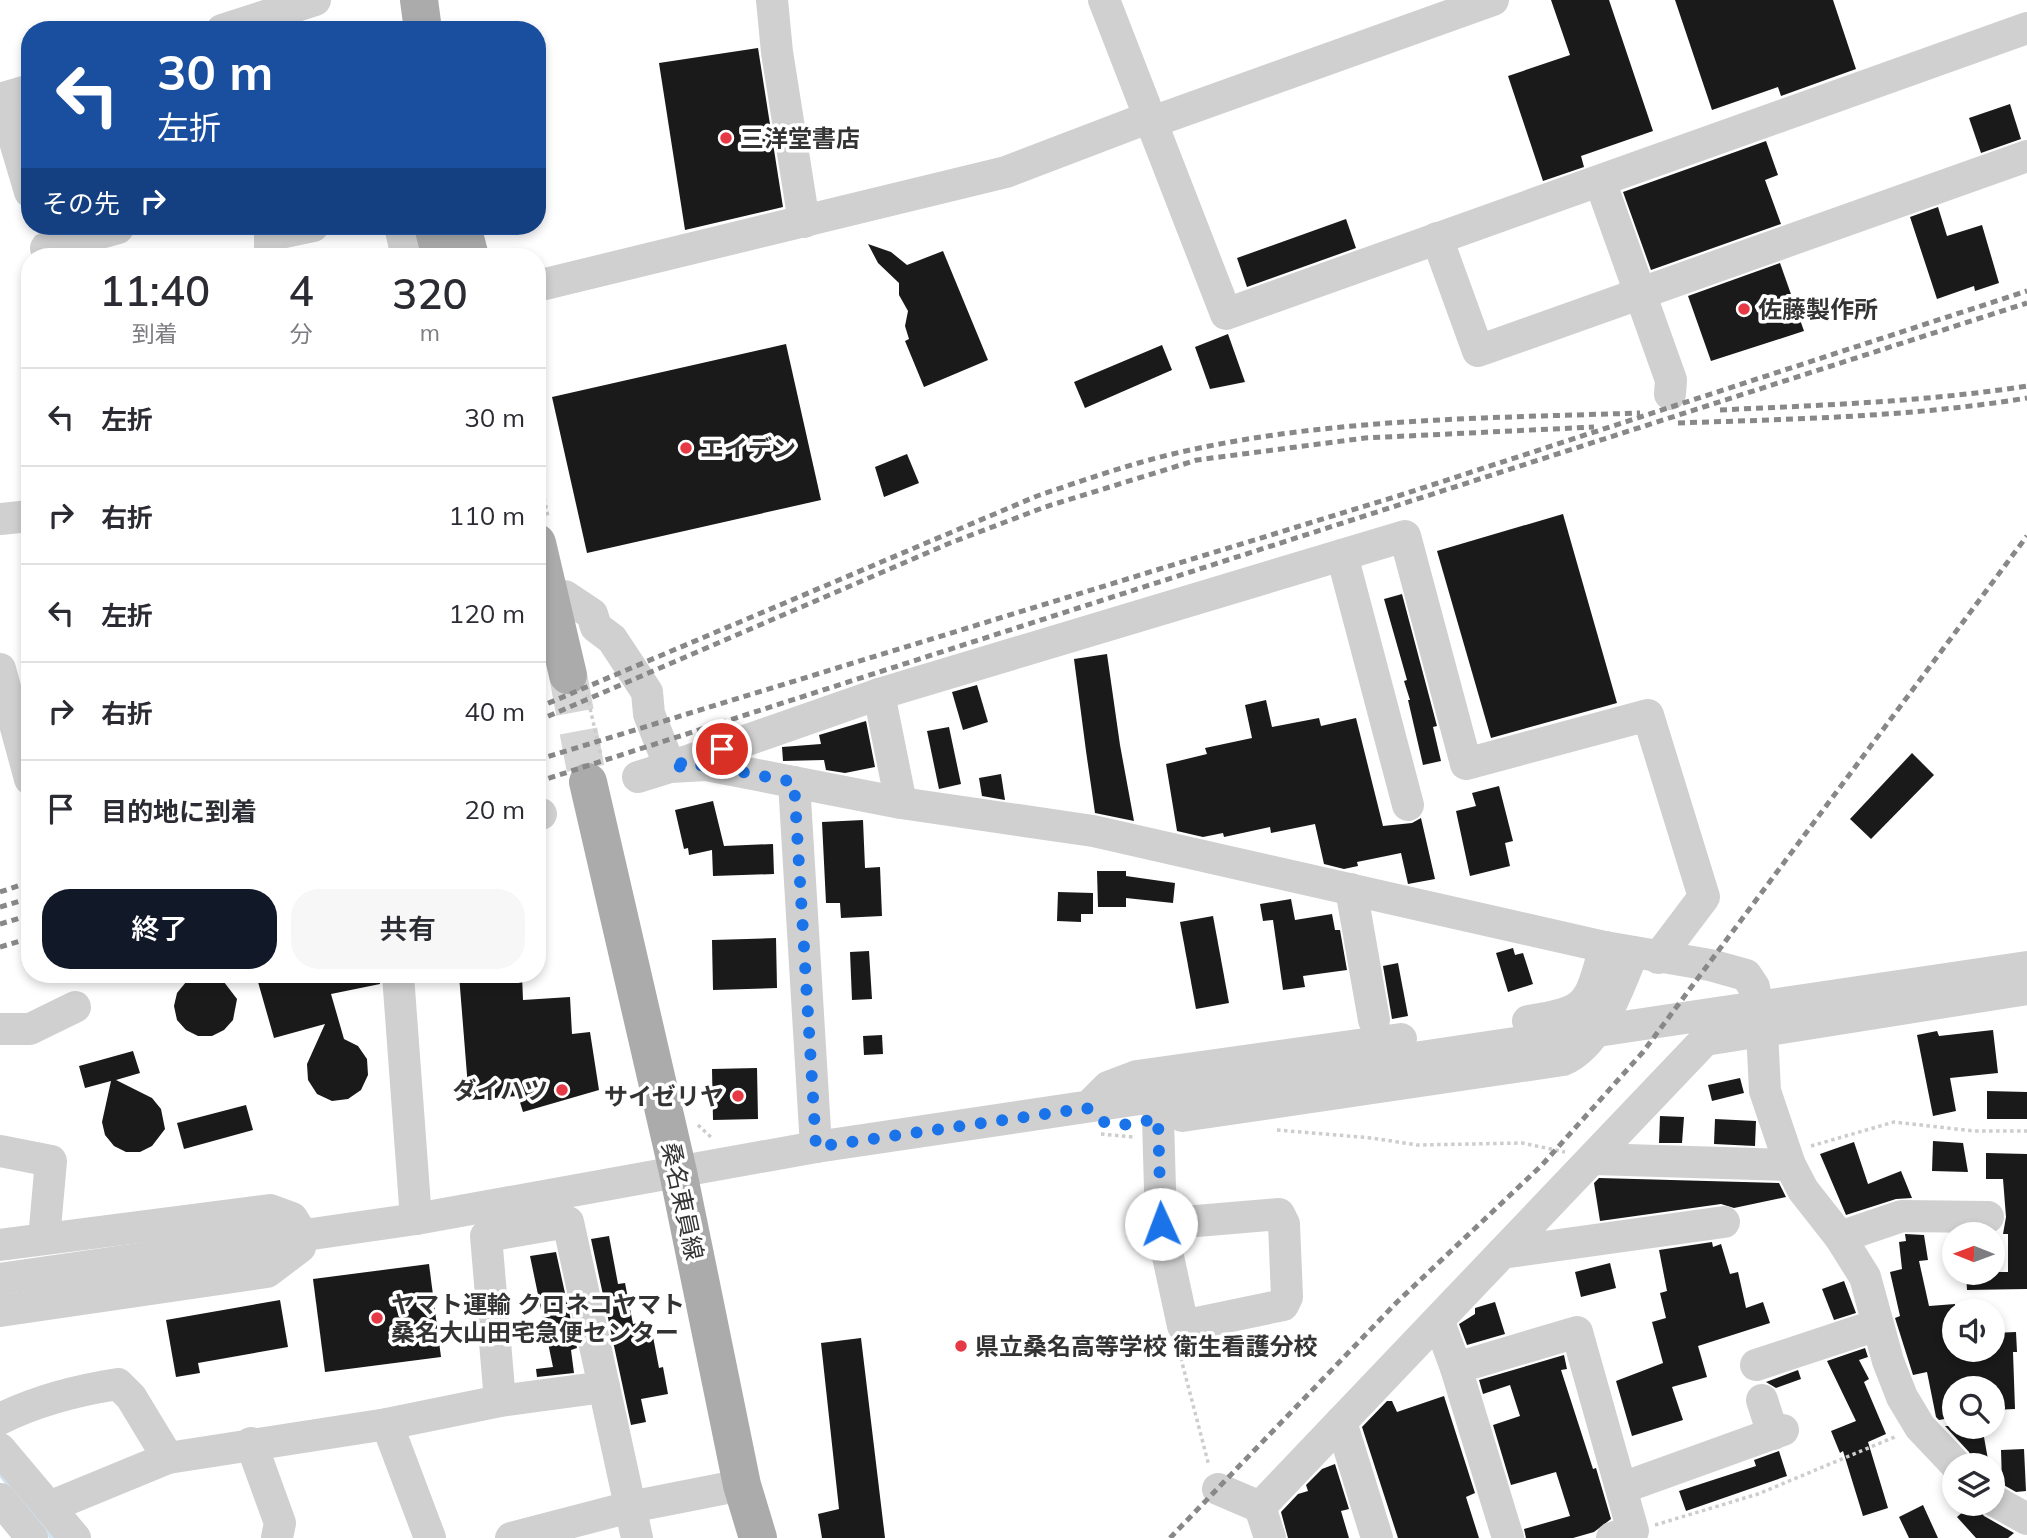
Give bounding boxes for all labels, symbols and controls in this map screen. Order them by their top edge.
text: 30 m [157,41,273,102]
icon: left [42,49,133,140]
text: 左折 [157,107,221,147]
place label: 三洋堂書店 [740,123,860,153]
marker: 三洋堂書店 [718,130,734,146]
icon: right [134,182,172,220]
text: その先 [42,187,120,220]
text: 11:40 [99,264,210,317]
text: 4 [288,264,314,317]
text: 320 [392,267,468,320]
place label: 佐藤製作所 [1758,294,1878,324]
marker: 佐藤製作所 [1736,301,1752,317]
text: m [420,318,440,347]
text: 到着 [132,319,178,348]
text: 分 [290,319,313,348]
icon: left [42,398,80,436]
text: 30 m [464,401,525,434]
text: 左折 [101,403,153,436]
place label: エイデン [700,433,796,463]
marker: エイデン [678,440,694,456]
icon: right [42,496,80,534]
text: 110 m [449,499,525,532]
text: 右折 [101,501,153,534]
icon: left [42,594,80,632]
text: 120 m [449,597,525,630]
text: 左折 [101,599,153,632]
icon: right [42,692,80,730]
text: 40 m [464,695,525,728]
text: 右折 [101,697,153,730]
pin [692,719,752,779]
icon: arrive [703,730,741,768]
icon: arrive [42,790,80,828]
text: 20 m [464,793,525,826]
text: 目的地に到着 [101,795,257,828]
button: 終了 [42,889,277,969]
button: 共有 [291,889,525,969]
place label: ダイハツ [452,1075,548,1105]
place label: サイゼリヤ [604,1081,724,1111]
marker: ダイハツ [554,1082,570,1098]
marker: サイゼリヤ [730,1088,746,1104]
street label: 桑名東員線 [656,1139,710,1263]
position arrow [1124,1187,1198,1261]
north arrow [1942,1222,2006,1284]
map controls [1942,1222,2005,1516]
place label: ヤマト運輸 クロネコヤマト 桑名大山田宅急便センター [391,1289,685,1347]
button: sound [1942,1299,2005,1362]
marker: ヤマト運輸 クロネコヤマト 桑名大山田宅急便センター [369,1310,385,1326]
place label: 県立桑名高等学校 衛生看護分校 [975,1331,1318,1361]
marker: 県立桑名高等学校 衛生看護分校 [953,1338,969,1354]
button: search [1942,1376,2005,1439]
button: layers [1942,1453,2005,1516]

